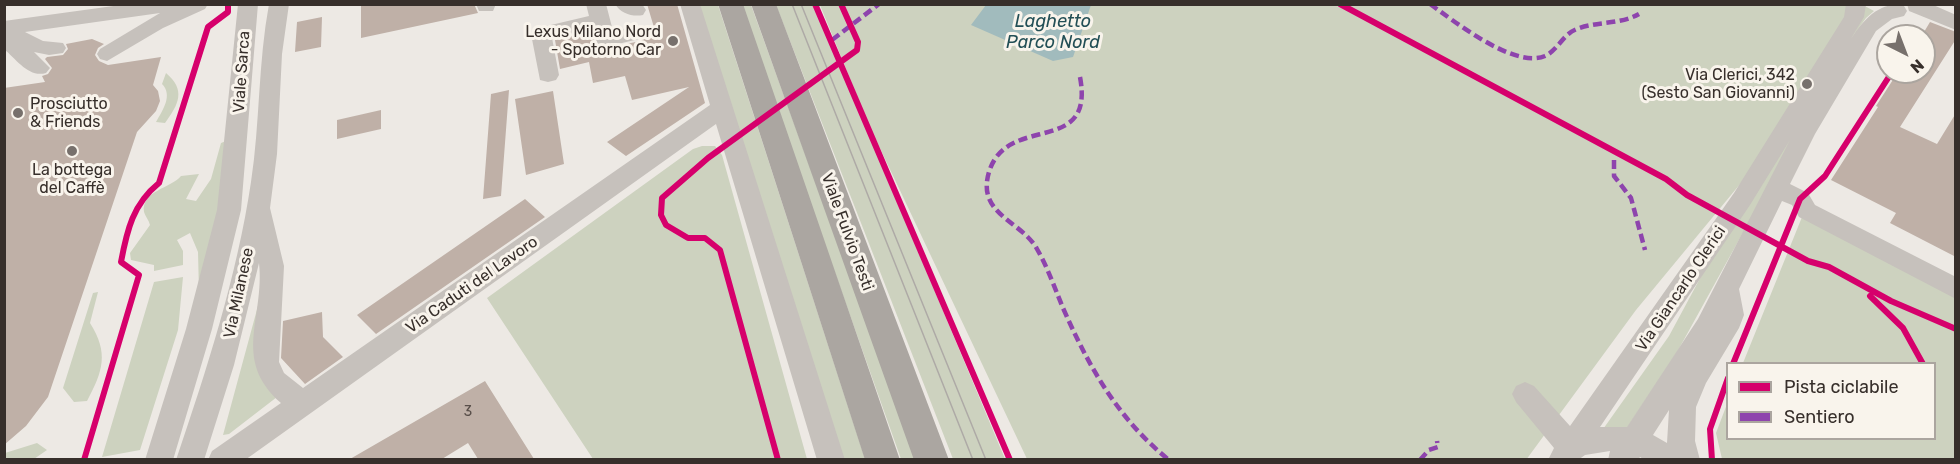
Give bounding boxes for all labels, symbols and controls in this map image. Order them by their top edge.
water label: Laghetto Parco Nord [1006,11,1100,54]
place label: Lexus Milano Nord - Spotorno Car [525,22,661,60]
north arrow [1876,24,1936,84]
street label: Viale Sarca [230,30,254,114]
marker: Lexus Milano Nord - Spotorno Car [666,34,680,48]
text: N [1906,55,1928,77]
place label: Via Clerici, 342 (Sesto San Giovanni) [1641,65,1795,103]
marker: Via Clerici, 342 (Sesto San Giovanni) [1800,77,1814,91]
place label: Prosciutto & Friends [30,94,108,132]
marker: Prosciutto & Friends [11,106,25,120]
marker: La bottega del Caffè [65,144,79,158]
place label: La bottega del Caffè [32,160,112,198]
street label: Viale Fulvio Testi [817,171,877,293]
street label: Via Giancarlo Clerici [1632,223,1730,355]
street label: Via Caduti del Lavoro [402,232,542,338]
street label: Via Milanese [220,246,258,340]
legend [1726,362,1936,440]
text: Pista ciclabile [1784,376,1899,398]
house number: 3 [464,404,472,420]
text: Sentiero [1784,406,1855,428]

